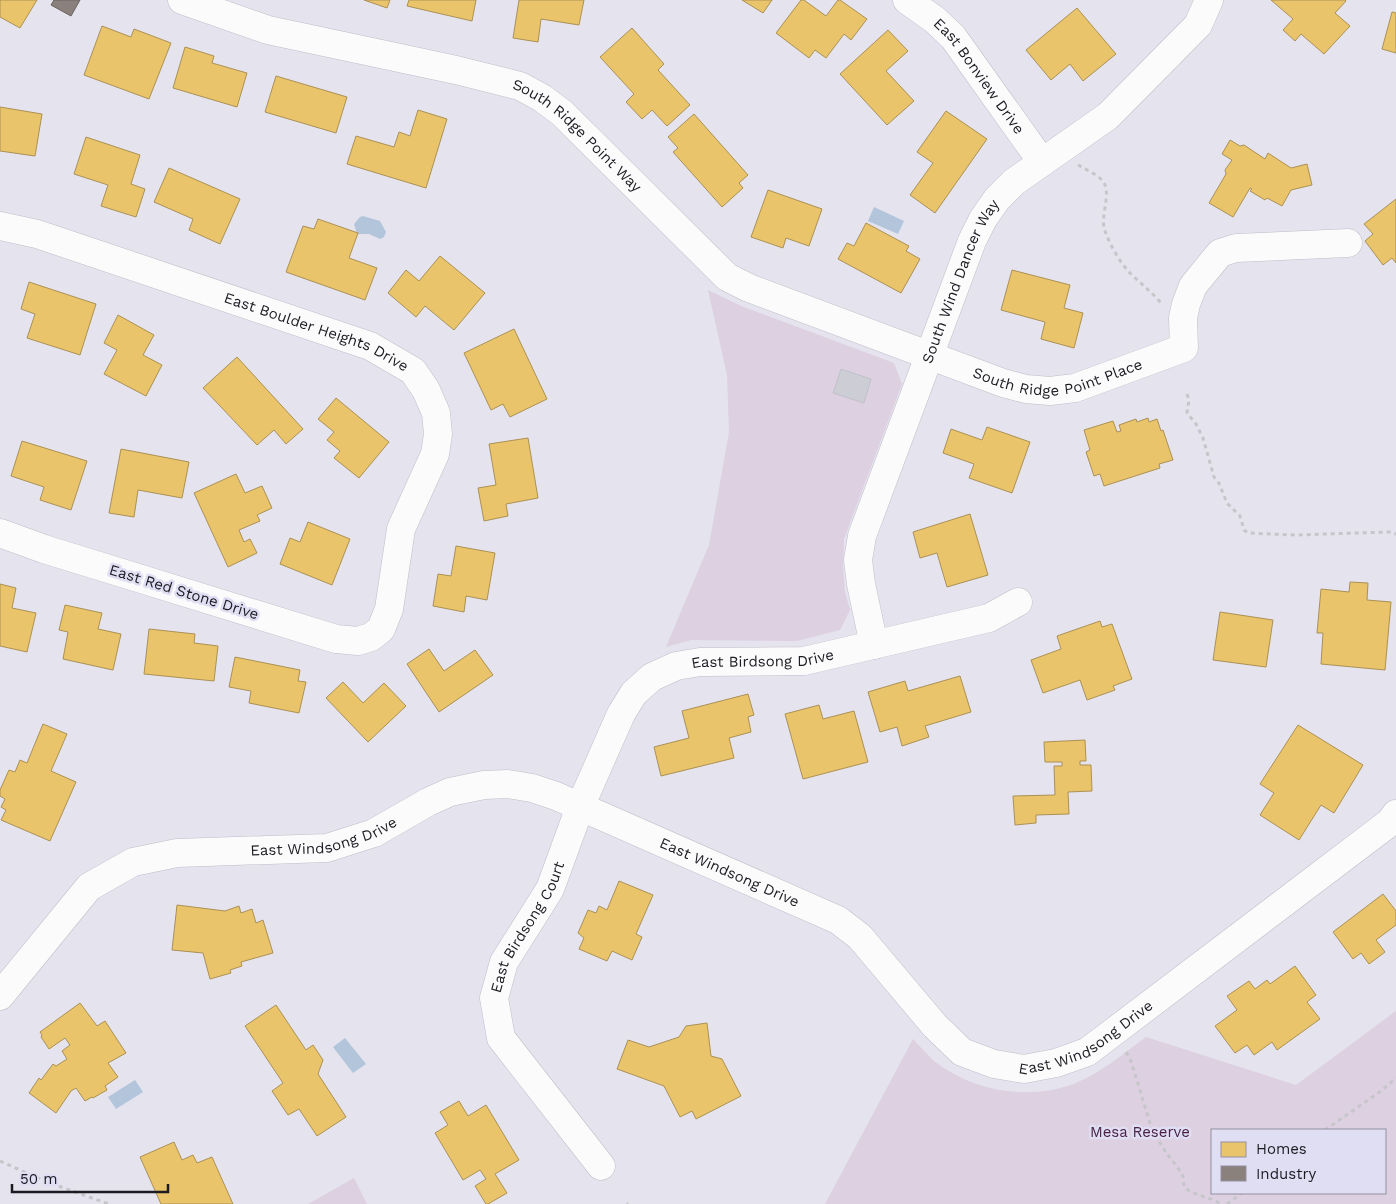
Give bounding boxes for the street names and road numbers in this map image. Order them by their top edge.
street label: East Bonview Drive [930,14,1028,138]
street label: South Ridge Point Way [511,76,645,196]
street label: South Wind Dancer Way [918,196,1003,366]
street label: East Boulder Heights Drive [222,289,412,375]
street label: South Ridge Point Place [970,355,1145,400]
street label: East Red Stone Drive [107,561,261,623]
street label: East Birdsong Drive [690,645,836,672]
street label: East Windsong Drive [250,813,400,860]
street label: East Windsong Drive [657,834,802,911]
street label: East Birdsong Court [487,858,568,995]
street label: East Windsong Drive [1017,996,1156,1079]

